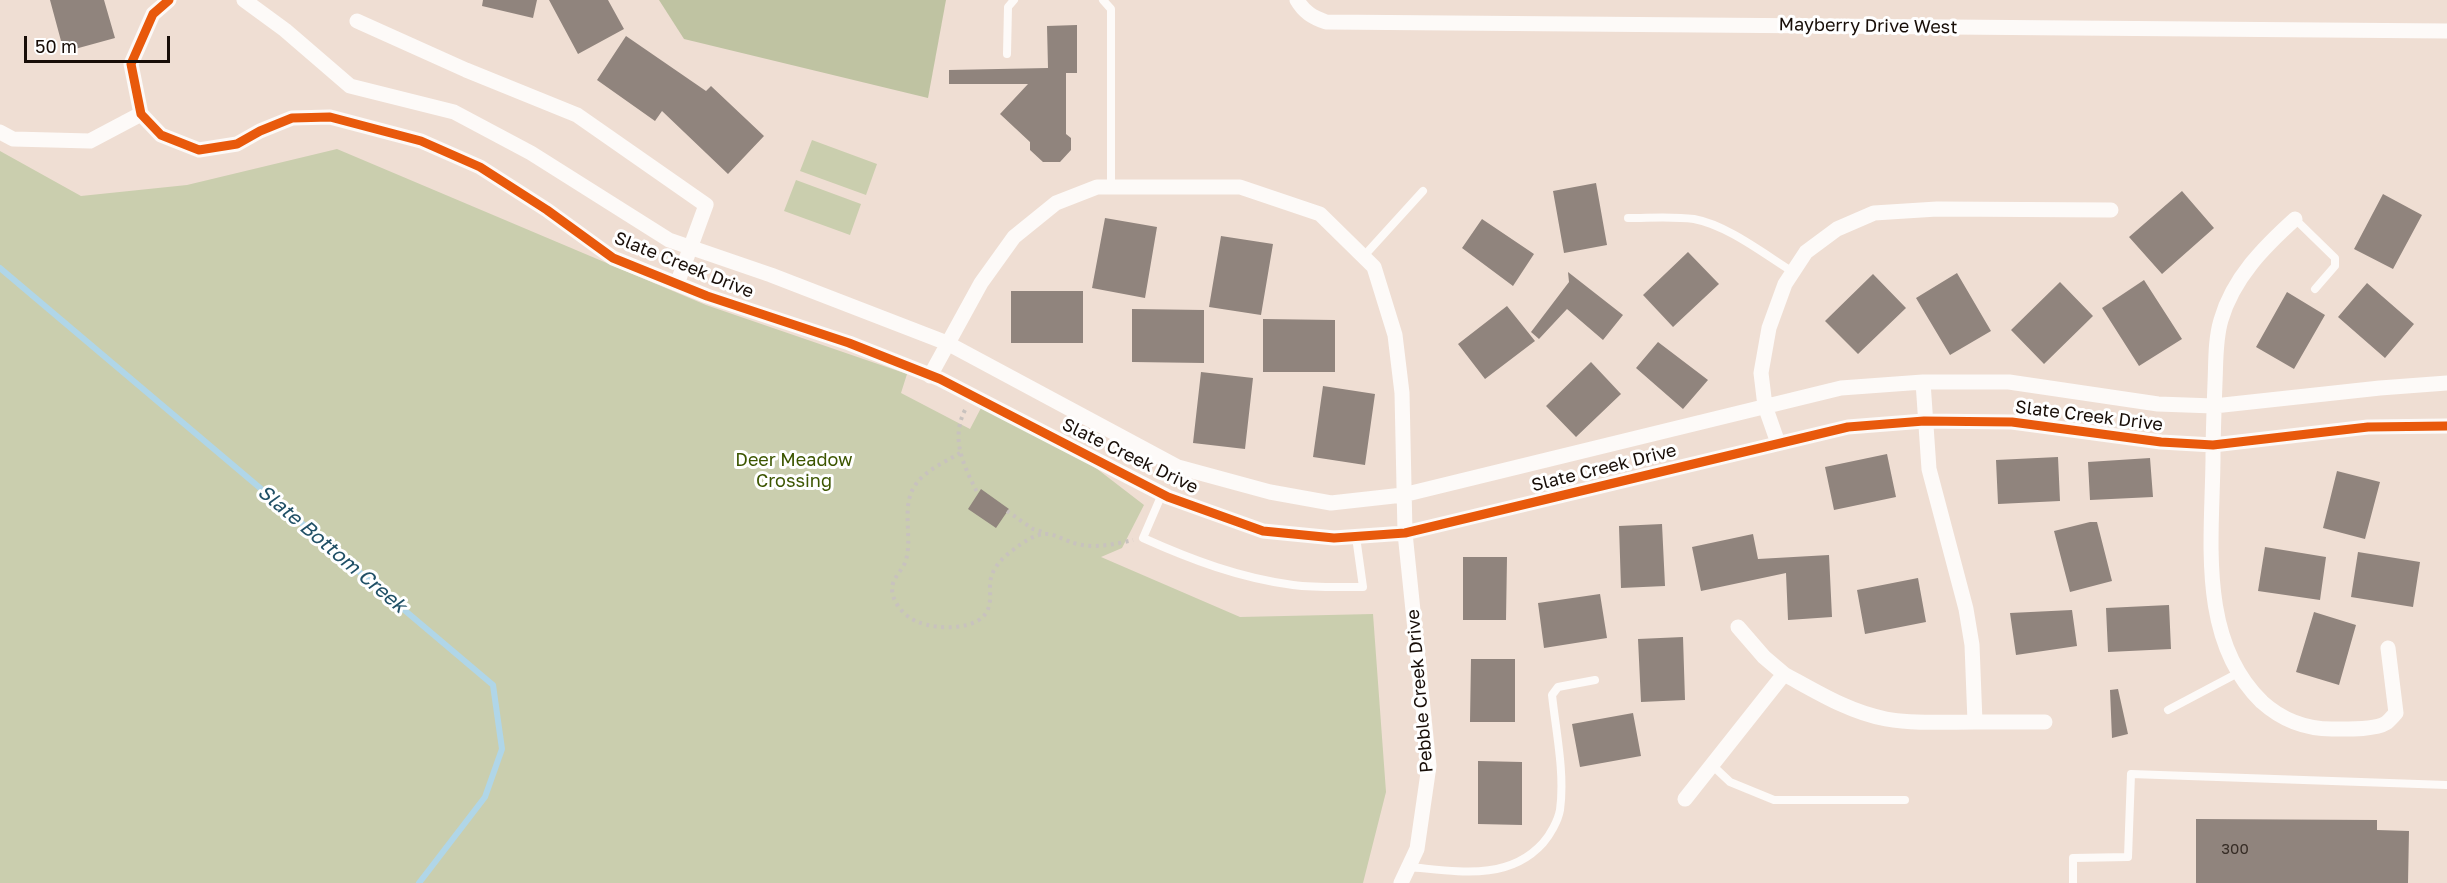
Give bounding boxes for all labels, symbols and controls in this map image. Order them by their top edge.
street label: Mayberry Drive West [1778,14,1958,38]
scale bar [27,24,172,62]
text: 50 m [35,35,77,57]
street label: Slate Creek Drive [611,227,757,303]
street label: Slate Creek Drive [2014,396,2164,436]
street label: Slate Creek Drive [1058,414,1202,498]
street label: Slate Creek Drive [1529,440,1679,496]
park label: Deer Meadow Crossing [735,449,853,492]
water label: Slate Bottom Creek [253,480,411,618]
street label: Pebble Creek Drive [1402,608,1438,774]
house number: 300 [2221,840,2249,858]

